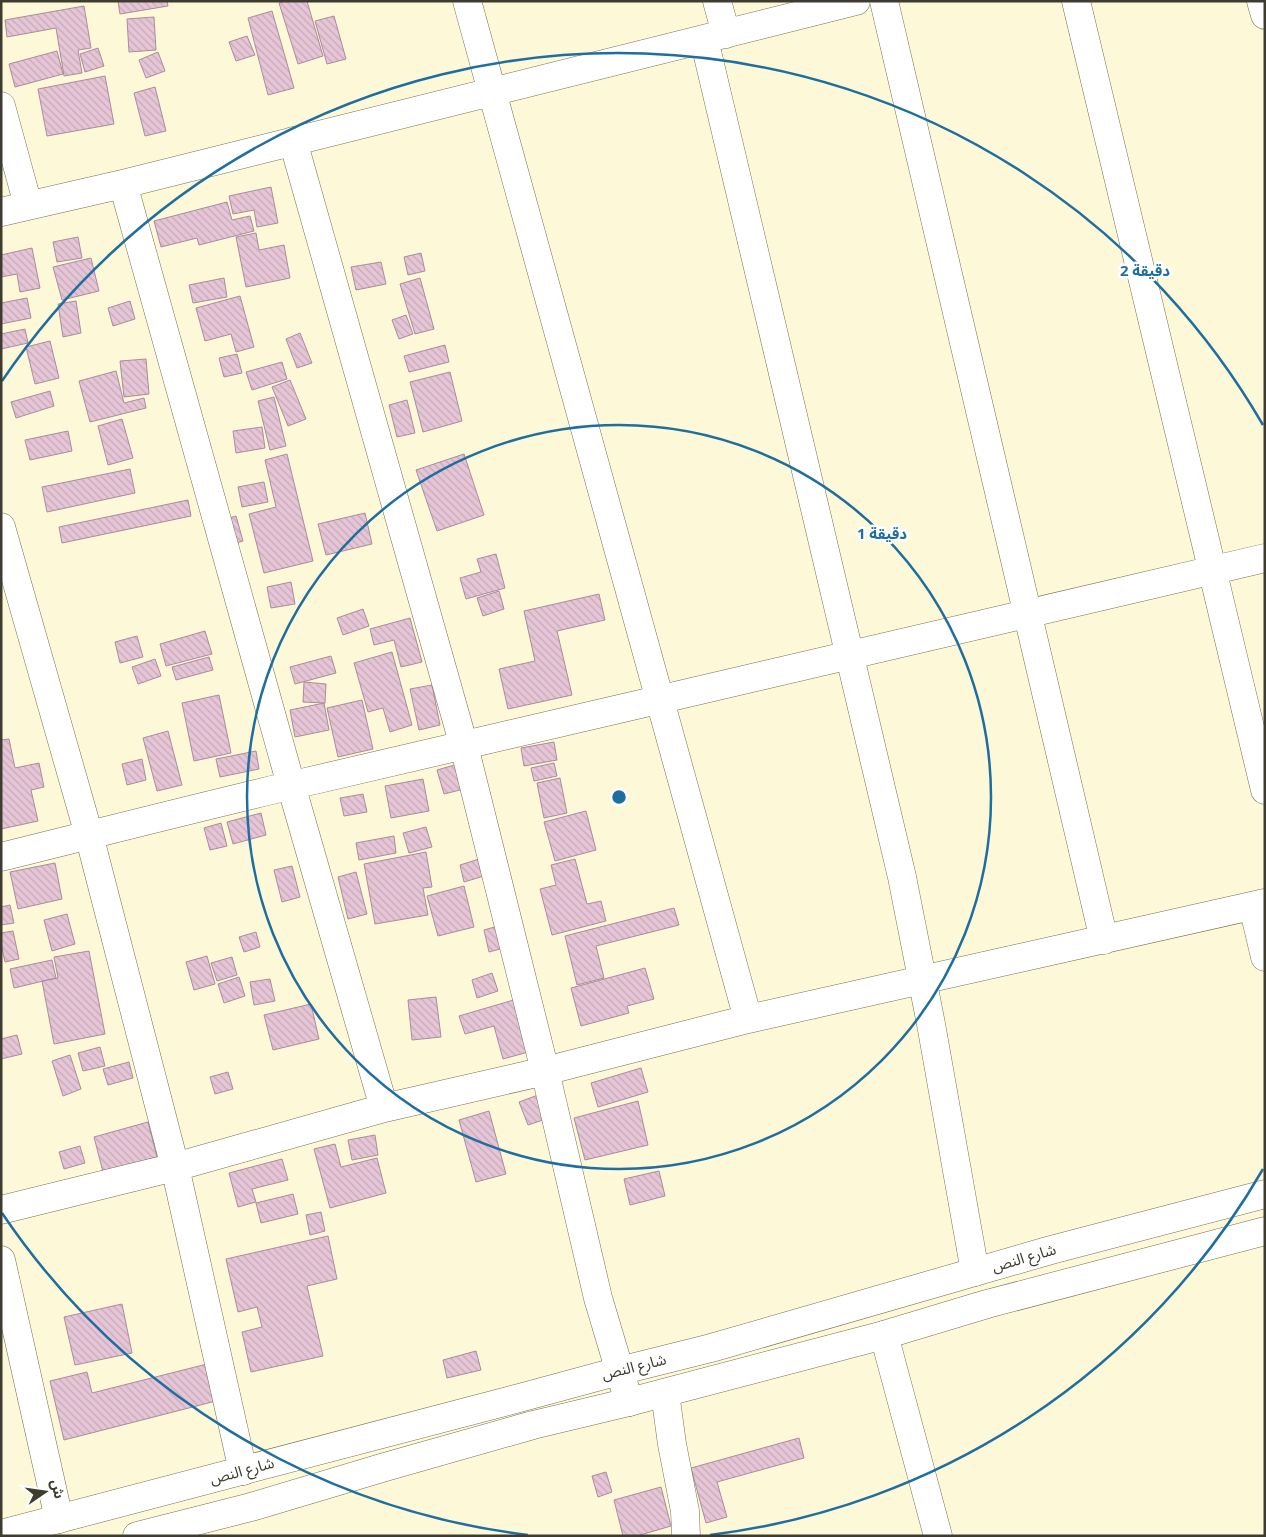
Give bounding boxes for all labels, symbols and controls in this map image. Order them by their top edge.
text: 2 دقيقة [1120,260,1170,280]
text: 1 دقيقة [857,523,907,543]
centre of rings [610,788,628,806]
street label: شارع النص [989,1238,1059,1279]
street label: شارع النص [599,1348,669,1387]
street label: شارع النص [207,1452,277,1491]
north arrow [20,1467,70,1517]
text: ش [47,1477,70,1500]

